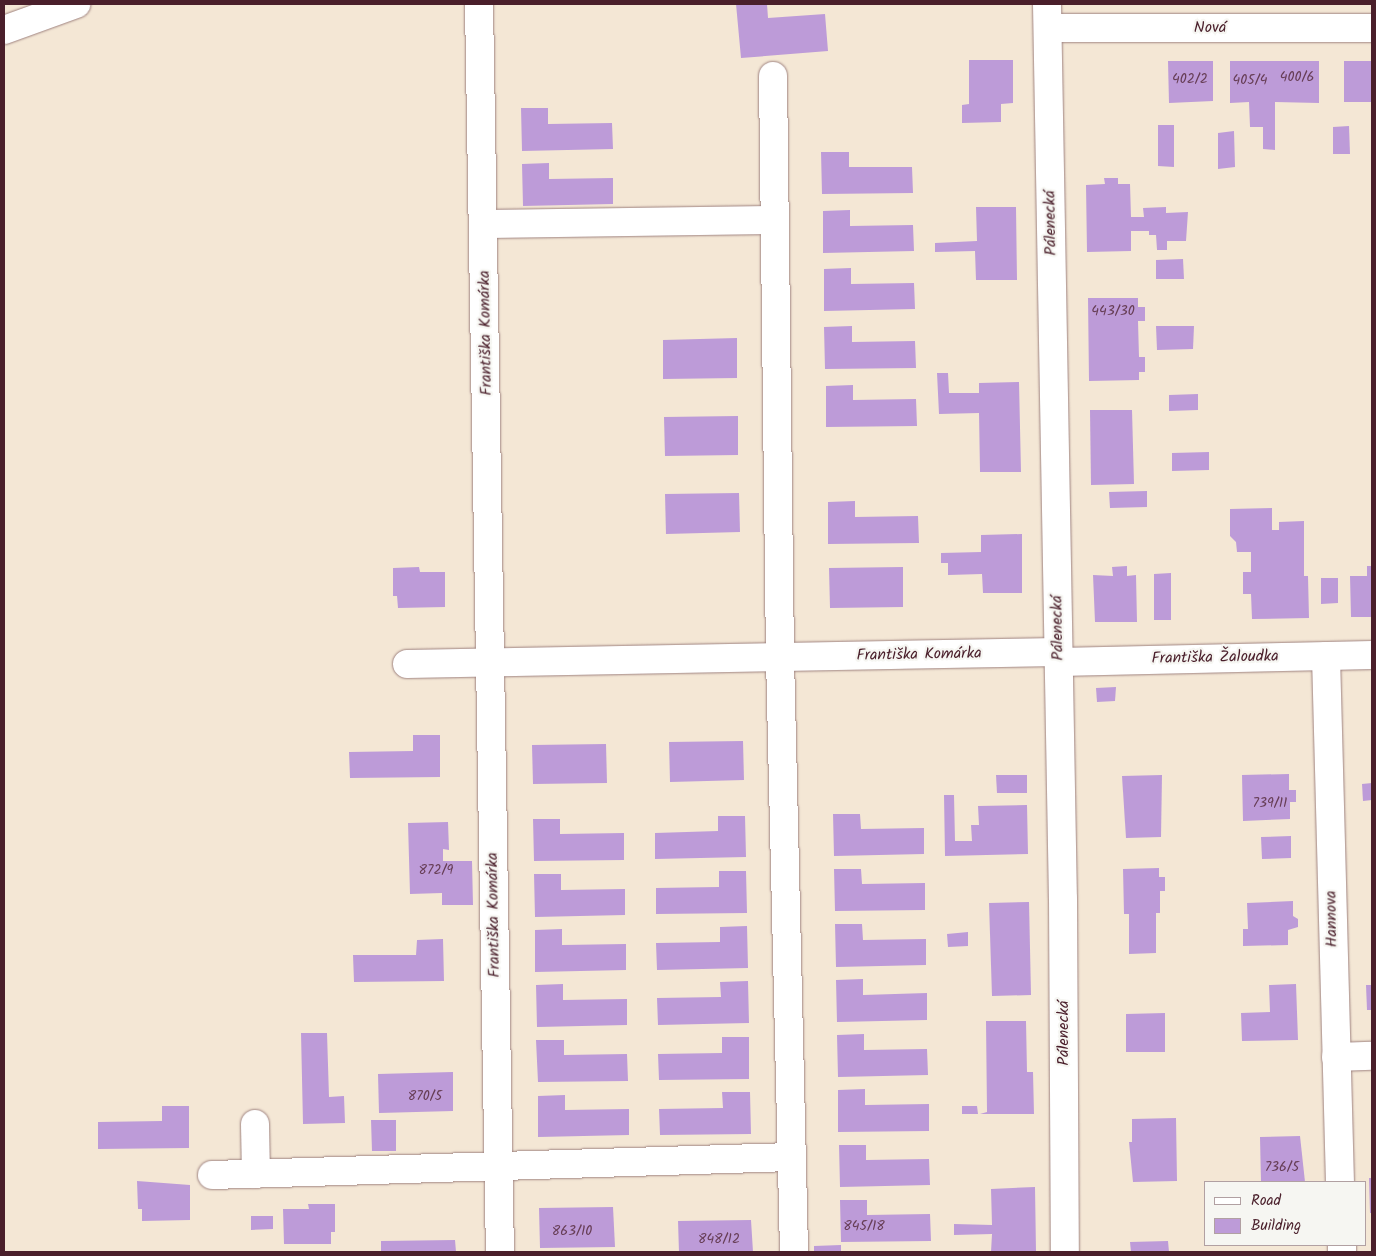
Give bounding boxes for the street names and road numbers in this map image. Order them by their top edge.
street label: Nová [1194,18,1226,38]
street label: Pálenecká [1041,190,1061,256]
street label: Františka Komárka [475,270,497,396]
street label: Pálenecká [1048,595,1068,661]
street label: Františka Komárka [856,644,982,666]
street label: Františka Žaloudka [1151,647,1279,669]
street label: Františka Komárka [483,852,505,978]
street label: Hannova [1322,890,1342,948]
street label: Pálenecká [1054,1000,1074,1066]

